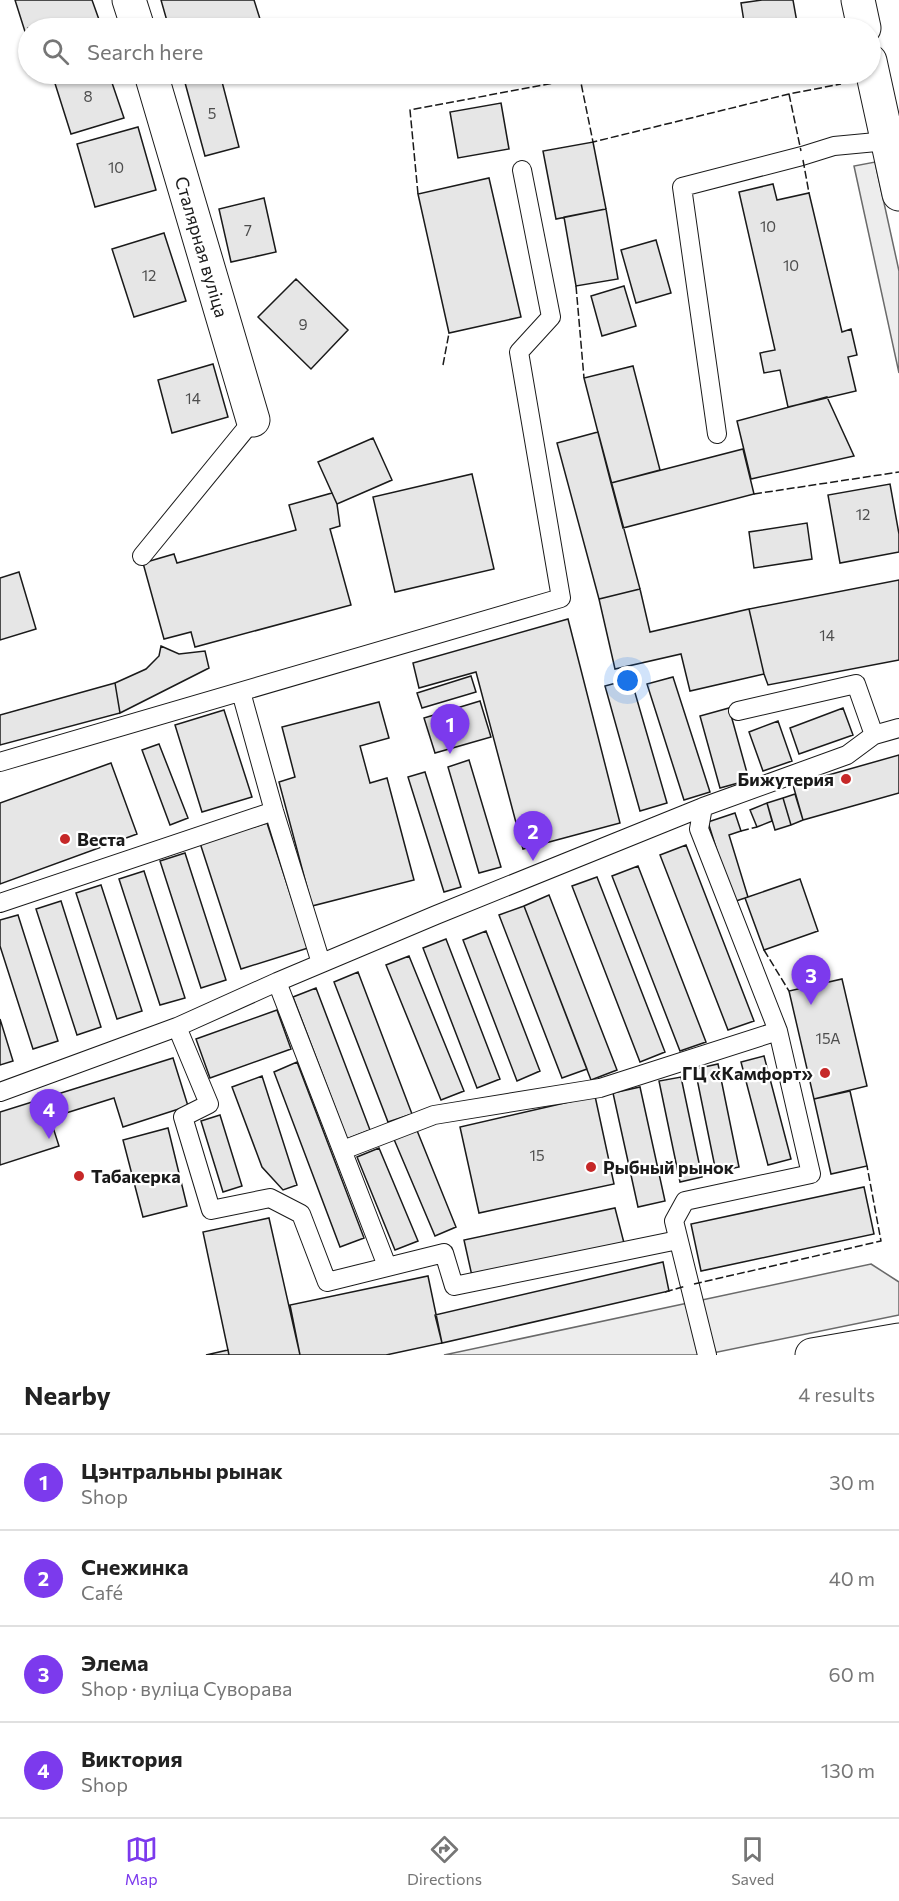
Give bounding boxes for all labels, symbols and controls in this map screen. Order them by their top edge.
search box [18,18,881,84]
icon: search [39,35,72,68]
text: Search here [87,38,203,65]
house number: 8 [83,87,93,105]
house number: 5 [208,104,216,122]
house number: 10 [108,158,124,176]
street label: Сталярная вуліца [171,174,233,320]
house number: 10 [760,217,776,235]
house number: 7 [244,221,252,239]
house number: 10 [783,256,799,274]
house number: 12 [142,266,156,284]
house number: 9 [298,315,308,333]
house number: 14 [185,389,201,407]
house number: 12 [856,505,870,523]
house number: 14 [819,626,835,644]
your location [613,666,642,695]
pin: 1 [430,704,470,754]
place label: Бижутерия [738,768,834,790]
marker: Бижутерия [839,772,853,786]
pin: 2 [514,812,552,861]
place label: Веста [77,828,125,850]
marker: Веста [58,832,72,846]
pin: 3 [792,956,830,1005]
house number: 15А [815,1029,841,1047]
place label: ГЦ «Камфорт» [682,1062,813,1084]
marker: ГЦ «Камфорт» [818,1066,832,1080]
pin: 4 [29,1090,68,1139]
house number: 15 [529,1146,545,1164]
place label: Рыбный рынок [603,1156,735,1178]
marker: Рыбный рынок [584,1160,598,1174]
place label: Табакерка [91,1165,181,1187]
marker: Табакерка [72,1169,86,1183]
text: Nearby [24,1379,111,1410]
text: 4 results [798,1382,875,1406]
text: Цэнтральны рынак [81,1457,283,1484]
text: 1 [39,1470,48,1494]
text: 30 m [829,1470,875,1494]
text: Shop [81,1484,128,1508]
text: Снежинка [81,1553,189,1580]
text: 2 [38,1566,49,1590]
text: 40 m [829,1566,875,1590]
text: Café [81,1580,123,1604]
text: Элема [81,1649,148,1676]
text: 3 [38,1662,49,1686]
text: 60 m [829,1662,875,1686]
text: Shop · вуліца Суворава [81,1676,292,1700]
text: Виктория [81,1745,183,1772]
text: 4 [37,1758,50,1782]
text: 130 m [821,1758,875,1782]
text: Shop [81,1772,128,1796]
tab: Map [125,1833,158,1888]
tab: Directions [407,1833,482,1888]
tab: Saved [731,1833,774,1888]

